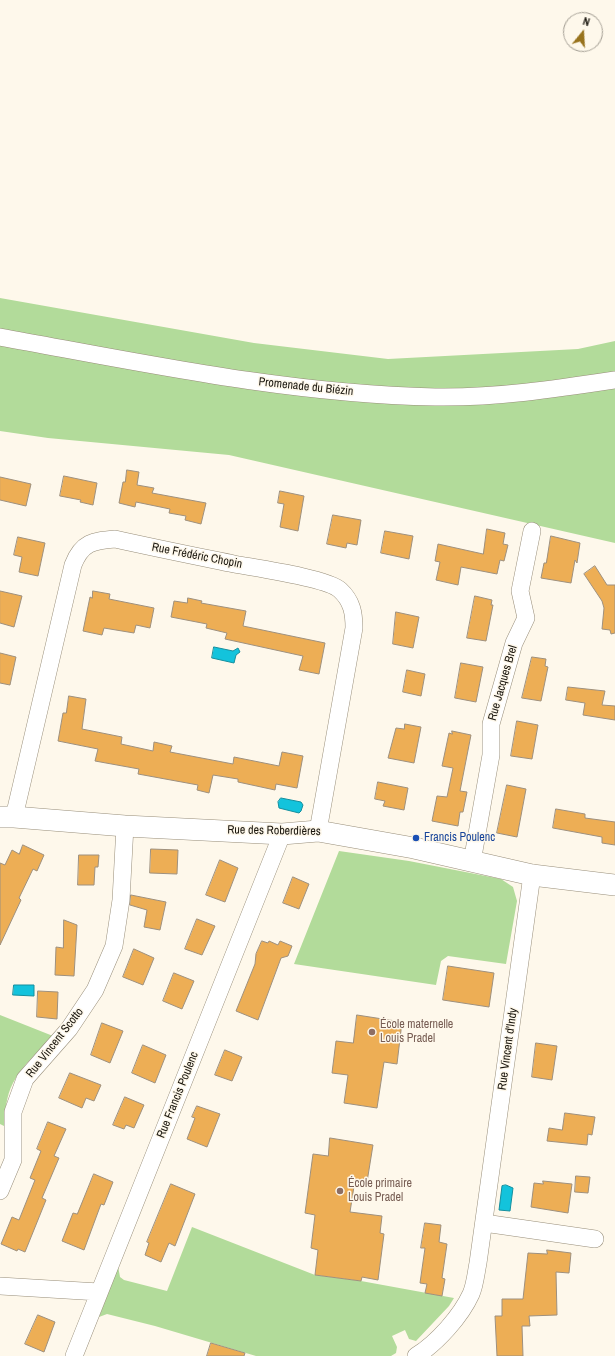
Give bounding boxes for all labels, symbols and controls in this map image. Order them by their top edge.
north arrow [563,12,603,52]
text: N [581,14,592,29]
street label: Promenade du Biézin [258,375,354,399]
street label: Rue Frédéric Chopin [151,540,243,572]
street label: Rue Jacques Brel [485,644,521,722]
street label: Rue des Roberdières [227,823,321,839]
place label: Francis Poulenc [424,831,495,845]
marker: Francis Poulenc [411,833,421,843]
street label: Rue Vincent Scotto [23,1005,87,1081]
street label: Rue Vincent d'Indy [495,1007,521,1091]
place label: École maternelle Louis Pradel [380,1018,453,1046]
marker: École maternelle Louis Pradel [367,1027,377,1037]
street label: Rue Francis Poulenc [154,1050,202,1140]
place label: École primaire Louis Pradel [348,1177,412,1205]
marker: École primaire Louis Pradel [335,1186,345,1196]

